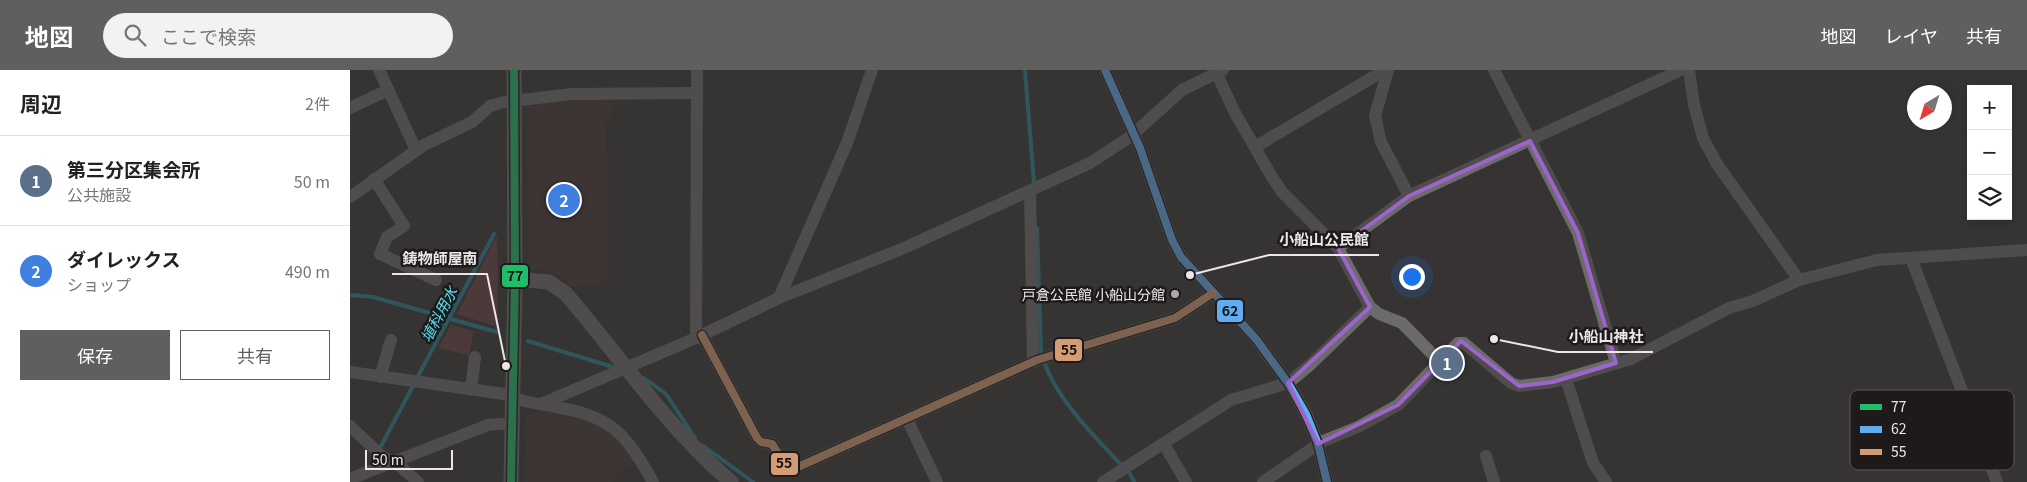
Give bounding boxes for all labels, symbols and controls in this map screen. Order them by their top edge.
search box [103,13,453,58]
text: 地図 [25,18,73,53]
icon: search [121,21,149,49]
text: ここで検索 [161,22,256,49]
text: 地図 [1821,22,1857,48]
text: レイヤ [1885,22,1938,48]
text: 共有 [1966,22,2002,48]
north arrow [1907,85,1952,130]
map controls [1967,85,2012,220]
button: + [1967,85,2012,130]
text: 周辺 [20,88,62,118]
text: 2件 [305,91,330,115]
button: − [1967,130,2012,175]
text: 第三分区集会所 [67,155,200,182]
text: 1 [31,169,41,193]
text: 50 m [294,169,330,193]
button: layers [1967,175,2012,220]
pin: 2 [548,181,580,219]
text: 公共施設 [67,182,131,206]
callout: 小船山公民館 [1269,225,1379,255]
text: 小船山公民館 [1279,228,1369,249]
callout: 鋳物師屋南 [392,244,487,274]
text: ダイレックス [67,245,180,272]
text: 鋳物師屋南 [401,247,478,268]
text: 2 [31,259,41,283]
text: 490 m [285,259,330,283]
line badge: 77 [501,264,529,288]
your location [1399,264,1425,290]
text: 77 [507,265,523,285]
text: ショップ [67,272,131,296]
water label: 埴科用水 [415,281,462,345]
place label: 戸倉公民館 小船山分館 [1022,284,1165,304]
marker: 戸倉公民館 小船山分館 [1169,288,1181,300]
line badge: 62 [1216,299,1244,323]
text: 62 [1222,300,1238,320]
callout: 小船山神社 [1558,322,1653,352]
text: 小船山神社 [1568,325,1644,346]
button: 保存 [20,330,170,380]
button: 共有 [180,330,330,380]
line badge: 55 [1054,338,1083,362]
text: 55 [1061,339,1077,359]
pin: 1 [1431,344,1463,382]
legend [1850,390,2014,470]
text: 77 [1891,396,1907,416]
text: 62 [1891,418,1907,438]
text: 55 [1891,441,1907,461]
scale bar [365,447,452,470]
text: 50 m [372,449,404,469]
line badge: 55 [770,452,799,476]
text: 55 [776,452,792,472]

